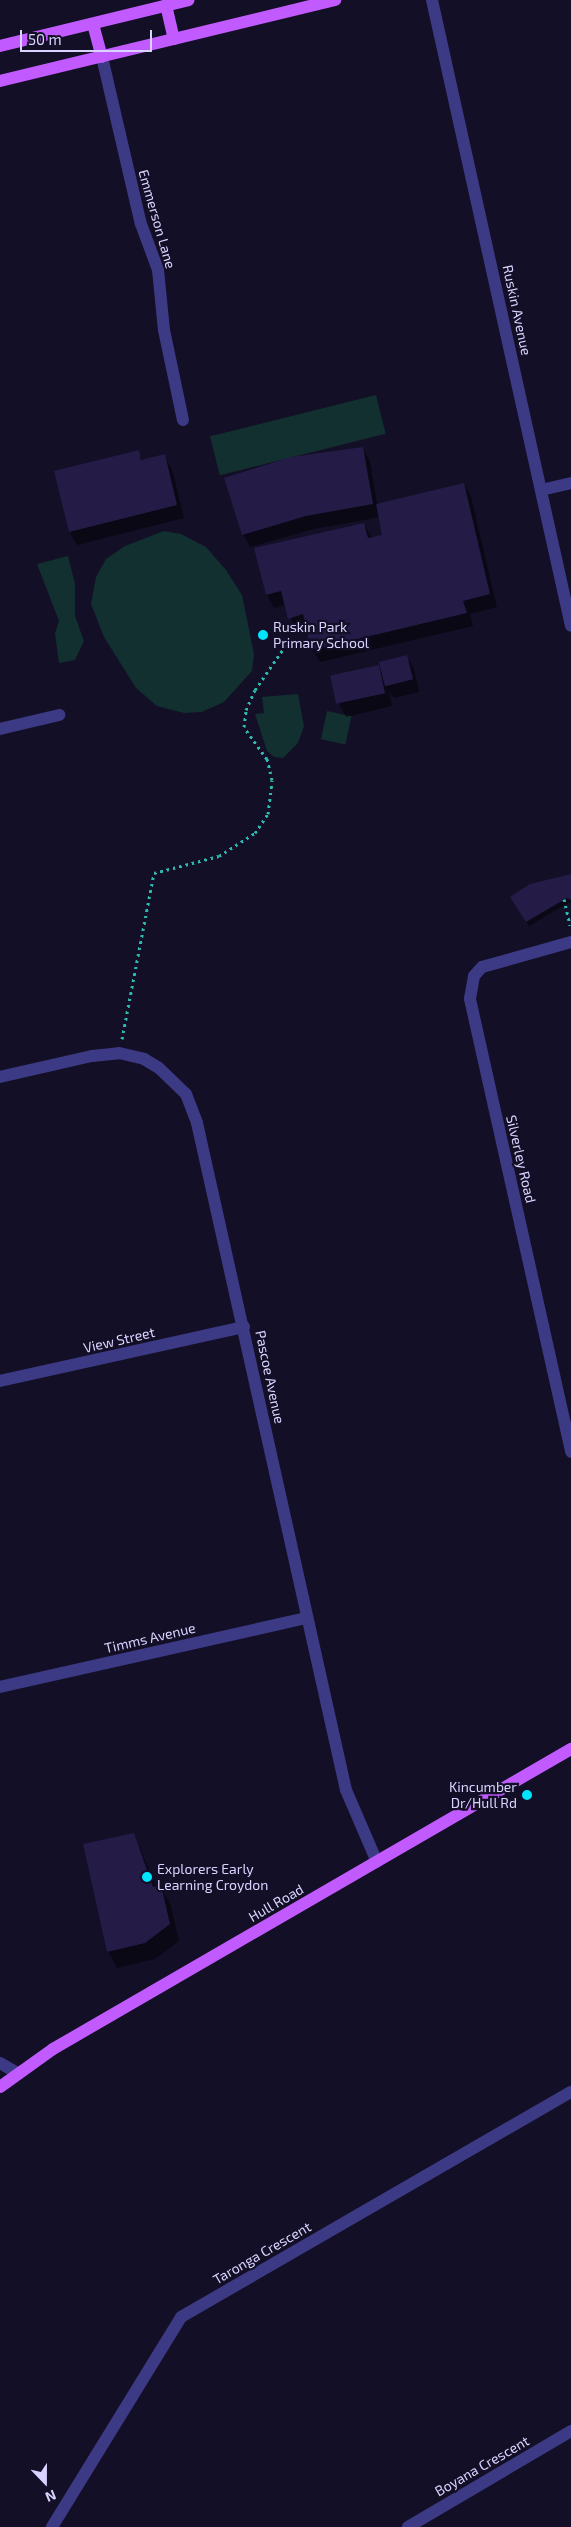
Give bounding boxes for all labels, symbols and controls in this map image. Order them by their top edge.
scale bar [22,20,155,52]
text: 50 m [28,30,62,48]
street label: Emmerson Lane [135,167,179,271]
street label: Ruskin Avenue [499,263,535,357]
place label: Ruskin Park Primary School [273,619,369,652]
marker: Ruskin Park Primary School [257,629,269,641]
street label: Silverley Road [503,1113,539,1205]
street label: View Street [82,1324,156,1356]
street label: Pascoe Avenue [252,1329,288,1425]
street label: Timms Avenue [103,1619,197,1657]
place label: Kincumber Dr/Hull Rd [449,1779,517,1811]
marker: Kincumber Dr/Hull Rd [521,1789,533,1801]
place label: Explorers Early Learning Croydon [157,1861,268,1894]
marker: Explorers Early Learning Croydon [141,1871,153,1883]
street label: Hull Road [245,1880,307,1926]
street label: Taronga Crescent [210,2218,314,2288]
street label: Boyana Crescent [432,2432,532,2500]
north arrow [20,2457,70,2507]
text: N [43,2487,59,2506]

